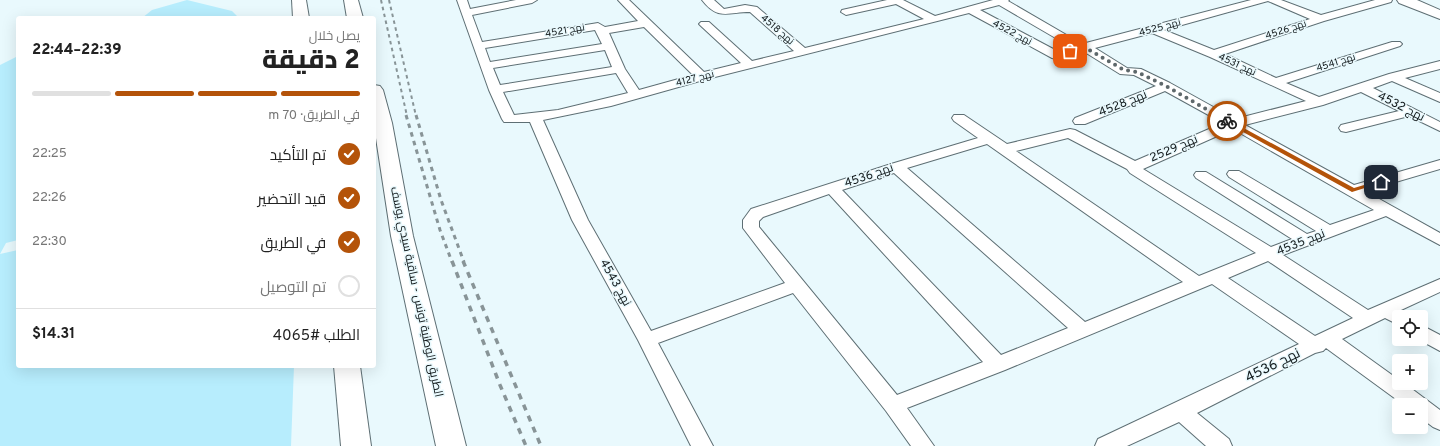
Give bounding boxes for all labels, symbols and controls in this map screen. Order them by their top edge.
street label: نهج 4518 [758,12,796,48]
street label: نهج 4525 [1138,16,1182,40]
street label: نهج 4522 [990,17,1034,49]
street label: نهج 4526 [1264,17,1308,43]
street label: نهج 4521 [544,21,586,41]
text: يصل خلال [309,29,360,45]
pin [1053,34,1087,68]
icon: bag [1059,40,1081,62]
text: 22:39–22:44 [32,41,122,60]
text: 2 دقيقة [262,45,360,78]
street label: نهج 4531 [1216,51,1258,79]
street label: نهج 4541 [1315,51,1357,75]
street label: نهج 4127 [674,68,716,90]
street label: نهج 4528 [1096,87,1150,121]
street label: نهج 4532 [1375,88,1427,126]
courier [1207,101,1247,141]
text: في الطريق · 70 m [268,108,360,124]
icon: bike [1216,110,1238,132]
street label: نهج 2529 [1148,132,1200,166]
icon: check [338,143,360,165]
text: 22:25 [32,146,67,162]
text: تم التأكيد [270,147,326,166]
street label: نهج 4536 [842,160,896,192]
pin [1364,165,1398,199]
icon: home [1370,171,1392,193]
street label: الطريق الوطنية تونس - ساقية سيدي يوسف [385,185,446,399]
icon: check [338,187,360,209]
text: 22:26 [32,190,67,206]
text: قيد التحضير [258,191,326,210]
street label: نهج 4535 [1274,226,1328,260]
icon: check [338,231,360,253]
text: 22:30 [32,234,67,250]
text: في الطريق [261,235,326,254]
street label: نهج 4543 [596,257,634,309]
text: تم التوصيل [260,279,326,298]
map controls [1392,310,1428,434]
button: locate [1392,310,1428,346]
text: $14.31 [32,325,75,344]
text: الطلب #4065 [273,327,360,346]
street label: نهج 4536 [1243,345,1303,387]
button: + [1392,354,1428,390]
button: − [1392,398,1428,434]

